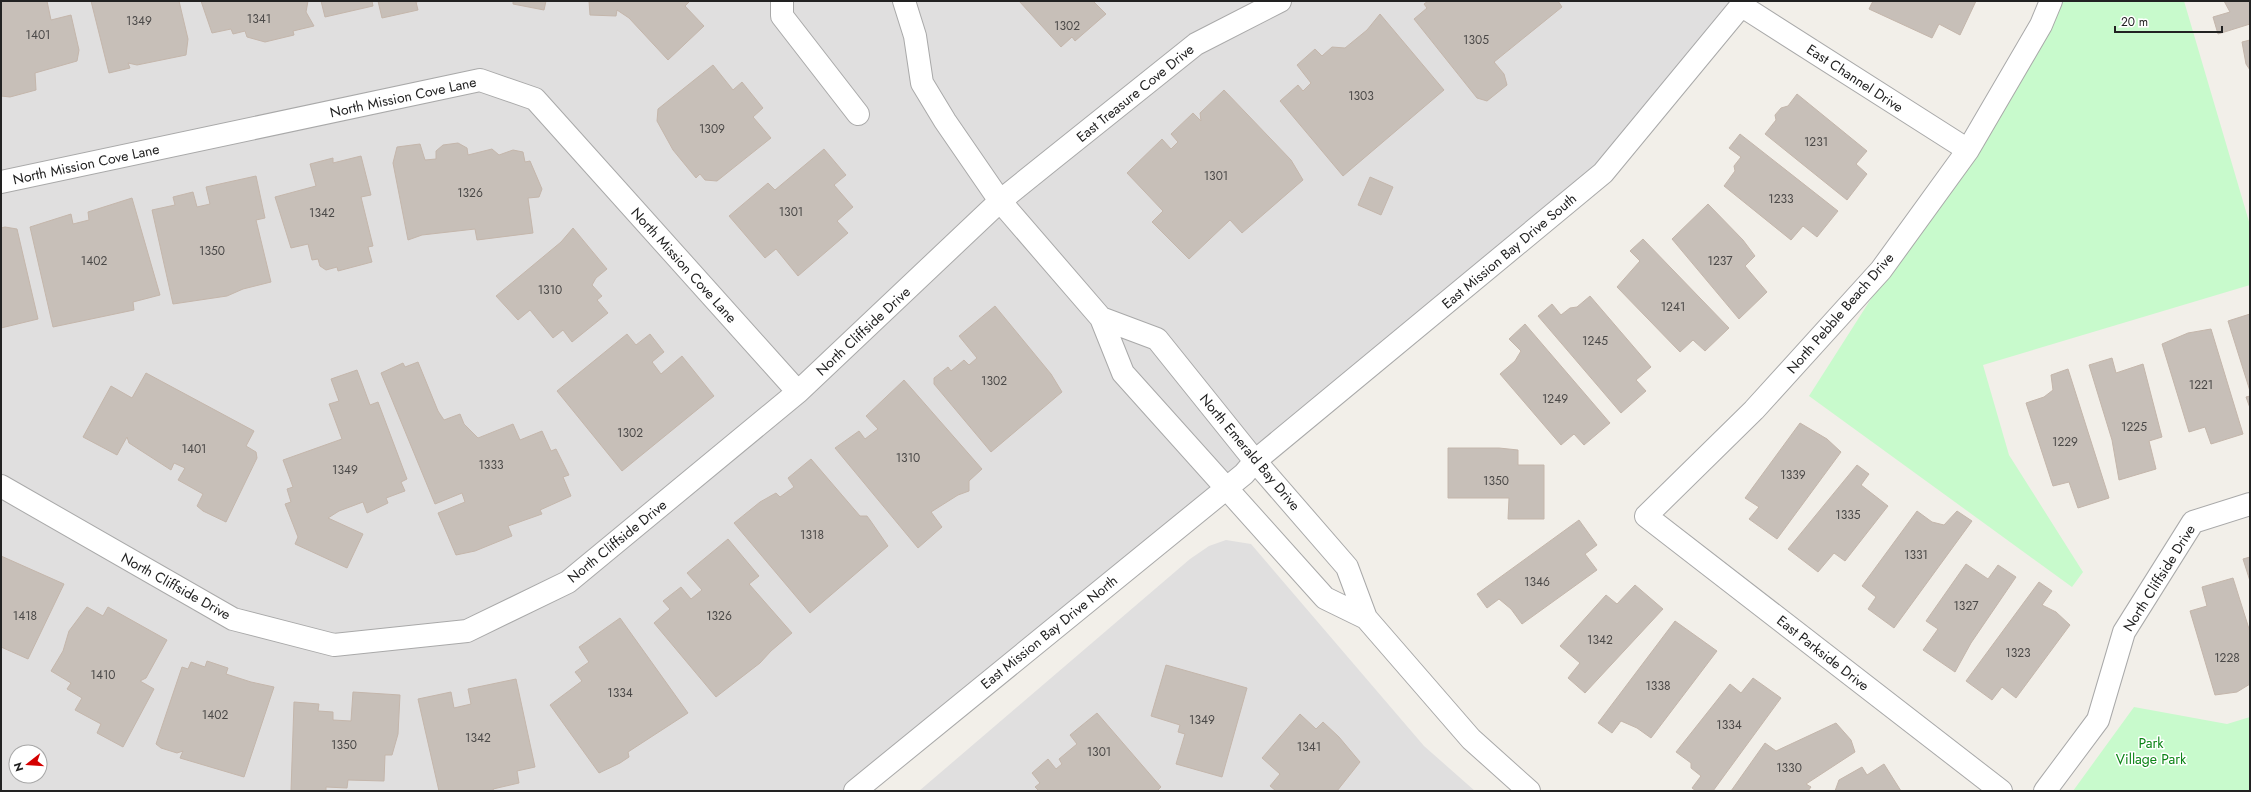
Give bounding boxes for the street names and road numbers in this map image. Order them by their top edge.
street label: East Treasure Cove Drive [1072,39,1198,147]
street label: East Channel Drive [1803,39,1907,117]
street label: North Mission Cove Lane [328,72,478,122]
street label: North Mission Cove Lane [11,139,161,189]
street label: East Mission Bay Drive South [1437,189,1581,313]
street label: North Mission Cove Lane [627,203,741,327]
street label: North Pebble Beach Drive [1782,248,1898,378]
street label: North Cliffside Drive [811,282,915,380]
street label: North Emerald Bay Drive [1195,389,1305,515]
street label: North Cliffside Drive [563,495,671,587]
street label: North Cliffside Drive [2118,521,2200,635]
street label: North Cliffside Drive [118,548,234,624]
street label: East Mission Bay Drive North [976,570,1122,694]
street label: East Parkside Drive [1773,611,1873,695]

